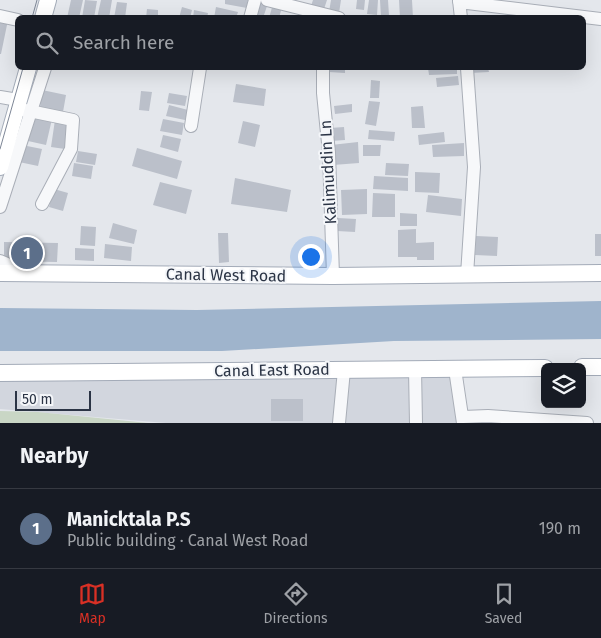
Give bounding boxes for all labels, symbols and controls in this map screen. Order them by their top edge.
search box [15,15,586,70]
icon: search [33,29,61,57]
text: Search here [73,31,174,54]
street label: Kalimuddin Ln [316,119,340,225]
pin: 1 [11,234,43,272]
your location [298,244,324,270]
street label: Canal West Road [166,264,286,286]
street label: Canal East Road [214,359,330,381]
map controls [541,363,586,408]
button: layers [541,363,586,408]
scale bar [15,388,91,411]
text: 50 m [22,391,53,408]
text: Nearby [20,443,88,469]
text: Manicktala P.S [67,508,191,531]
text: 1 [32,519,40,538]
text: 190 m [539,519,581,538]
text: Public building · Canal West Road [67,531,308,550]
tab: Map [78,580,106,627]
tab: Directions [263,580,328,627]
tab: Saved [485,580,523,627]

